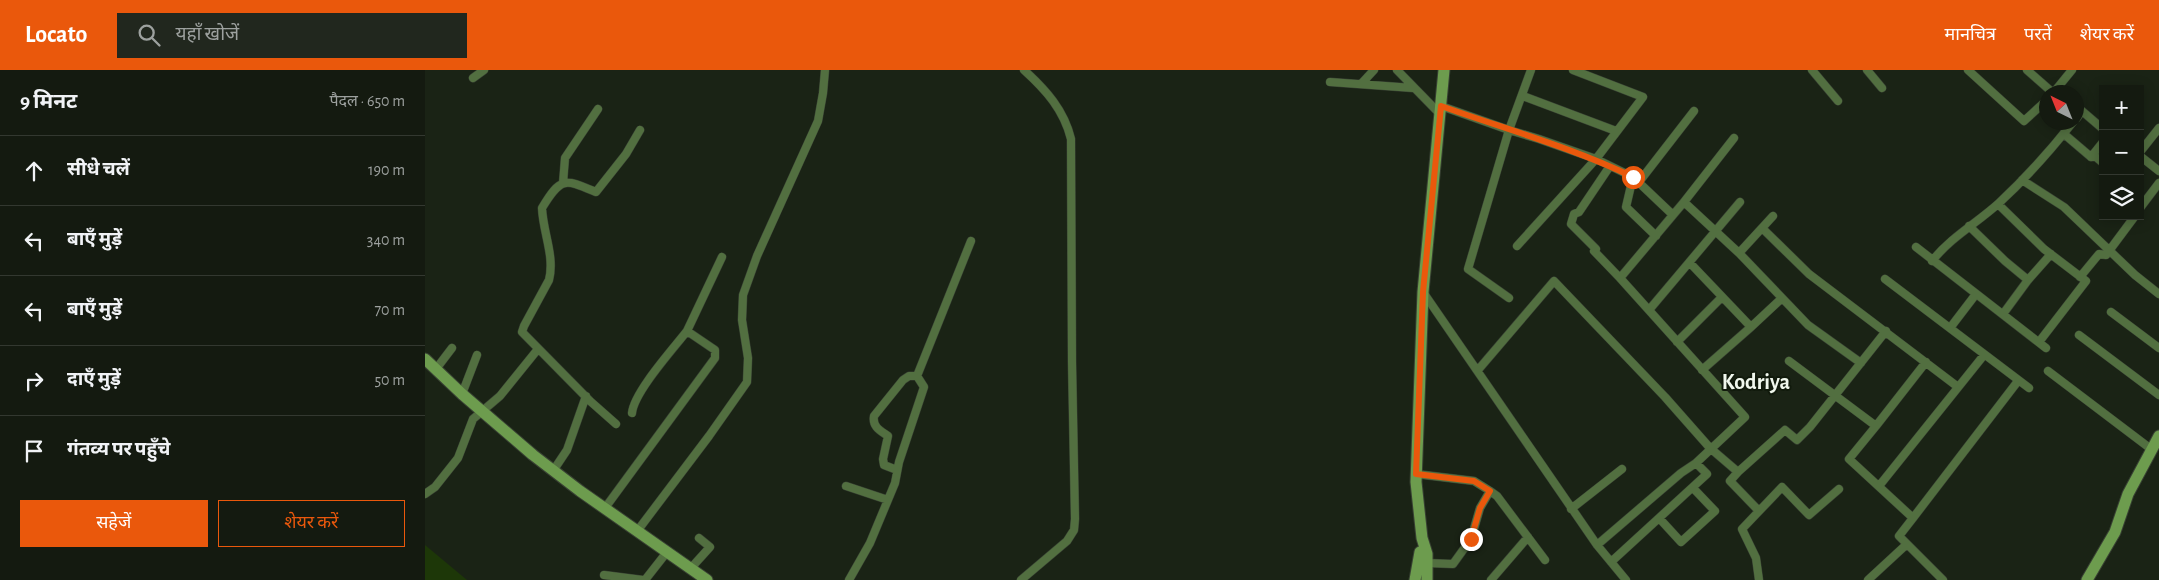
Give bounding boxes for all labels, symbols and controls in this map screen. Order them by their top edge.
search box [117,13,467,58]
icon: search [135,21,163,49]
text: Locato [25,23,87,47]
text: यहाँ खोजें [175,25,239,44]
text: मानचित्र [1944,26,1996,44]
text: परतें [2024,26,2052,44]
text: शेयर करें [2080,26,2134,44]
north arrow [2039,85,2084,130]
map controls [2099,85,2144,220]
button: + [2099,85,2144,130]
text: 9 मिनट [20,91,77,112]
text: पैदल · 650 m [330,93,405,109]
button: − [2099,130,2144,175]
icon: ahead [20,157,48,185]
text: सीधे चलें [67,160,130,179]
text: 190 m [368,162,405,178]
route start [1622,166,1645,189]
button: layers [2099,175,2144,220]
icon: left [20,227,48,255]
text: बाएँ मुड़ें [67,230,122,249]
text: 340 m [367,232,405,248]
icon: left [20,297,48,325]
text: बाएँ मुड़ें [67,300,122,319]
text: 70 m [374,302,405,318]
icon: right [20,367,48,395]
text: दाएँ मुड़ें [67,370,121,389]
district label: Kodriya [1722,371,1791,394]
text: 50 m [374,372,405,388]
icon: arrive [20,437,48,465]
text: गंतव्य पर पहुँचे [67,440,170,459]
button: सहेजें [20,500,208,547]
button: शेयर करें [218,500,405,547]
route end [1460,528,1483,551]

